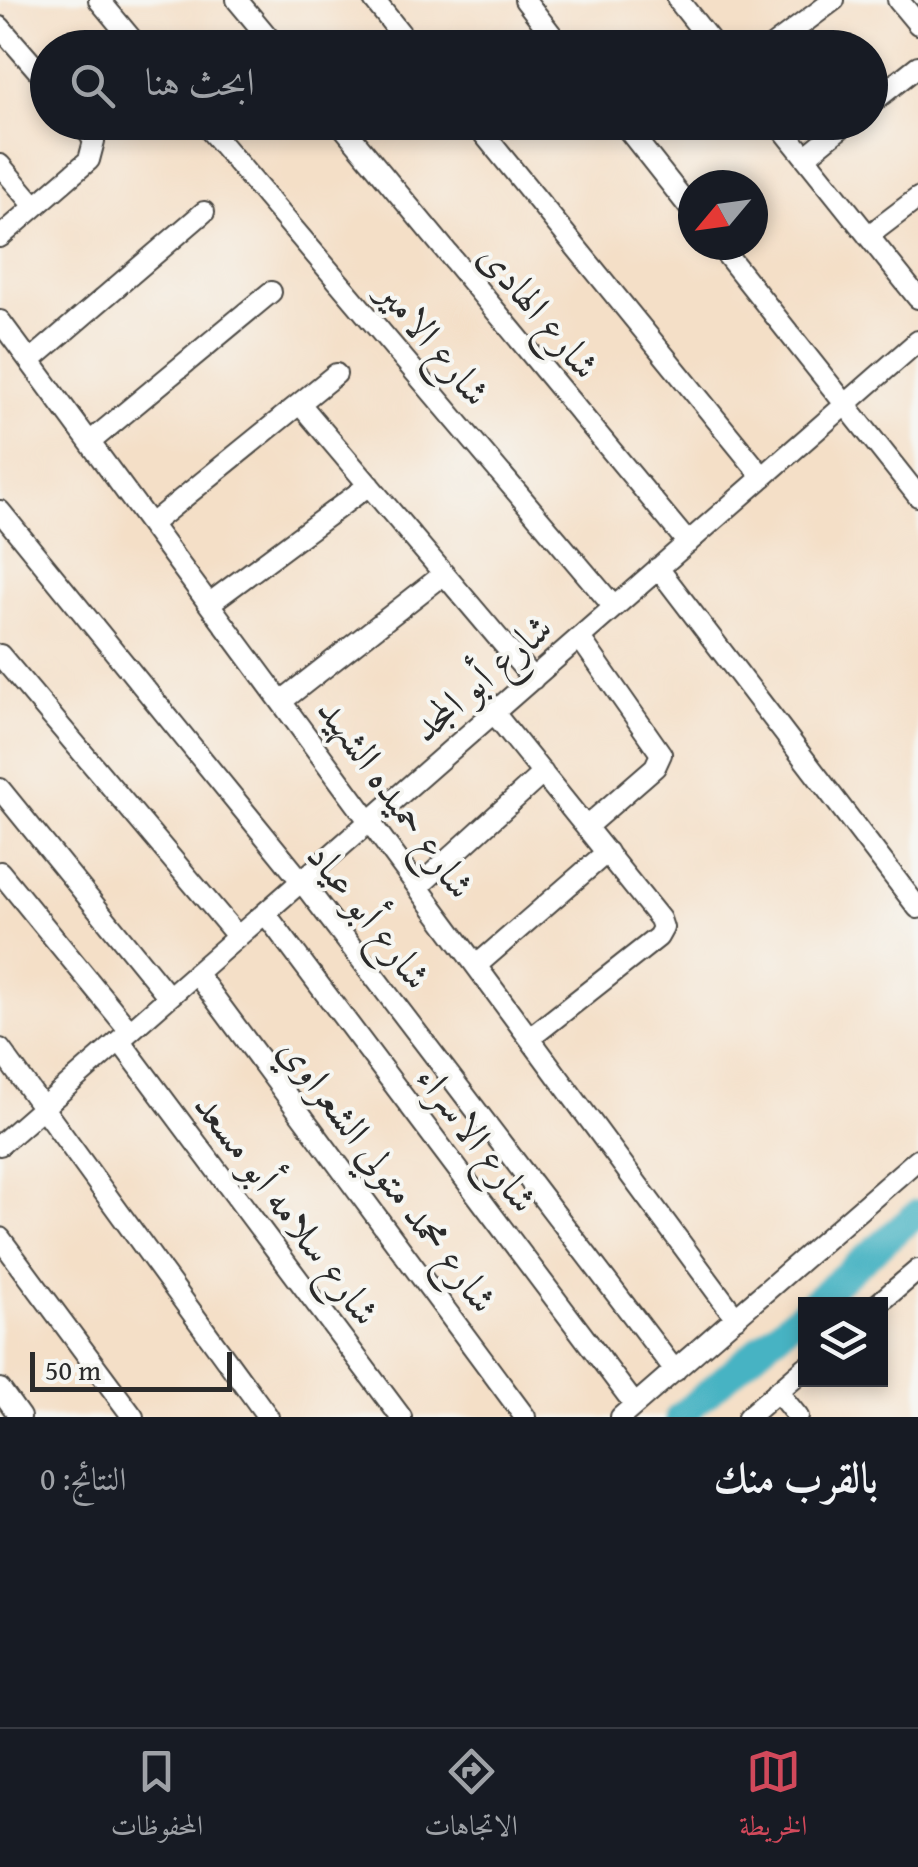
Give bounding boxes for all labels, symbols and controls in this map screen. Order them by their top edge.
search box [30,30,888,140]
text: ابحث هنا [145,53,255,109]
icon: search [65,58,120,113]
north arrow [678,170,768,260]
street label: شارع الهادى [461,229,615,395]
street label: شارع الامير [358,262,506,422]
street label: شارع أبو المجد [397,599,568,759]
street label: شارع حميده الشهيد [299,684,491,913]
street label: شارع أبو عياد [289,828,447,1005]
street label: شارع محمد متولي الشعراوي [261,1023,513,1328]
street label: شارع الاسراء [399,1051,553,1228]
street label: شارع سلامه أبو مسعد [176,1079,396,1340]
map controls [798,1297,888,1387]
button: layers [798,1297,888,1387]
scale bar [30,1347,232,1392]
text: 50 m [45,1349,101,1390]
text: بالقرب منك [714,1446,878,1507]
text: النتائج: 0 [40,1455,126,1502]
tab: المحفوظات [111,1744,203,1853]
tab: الاتجاهات [424,1744,518,1853]
tab: الخريطة [739,1744,807,1853]

